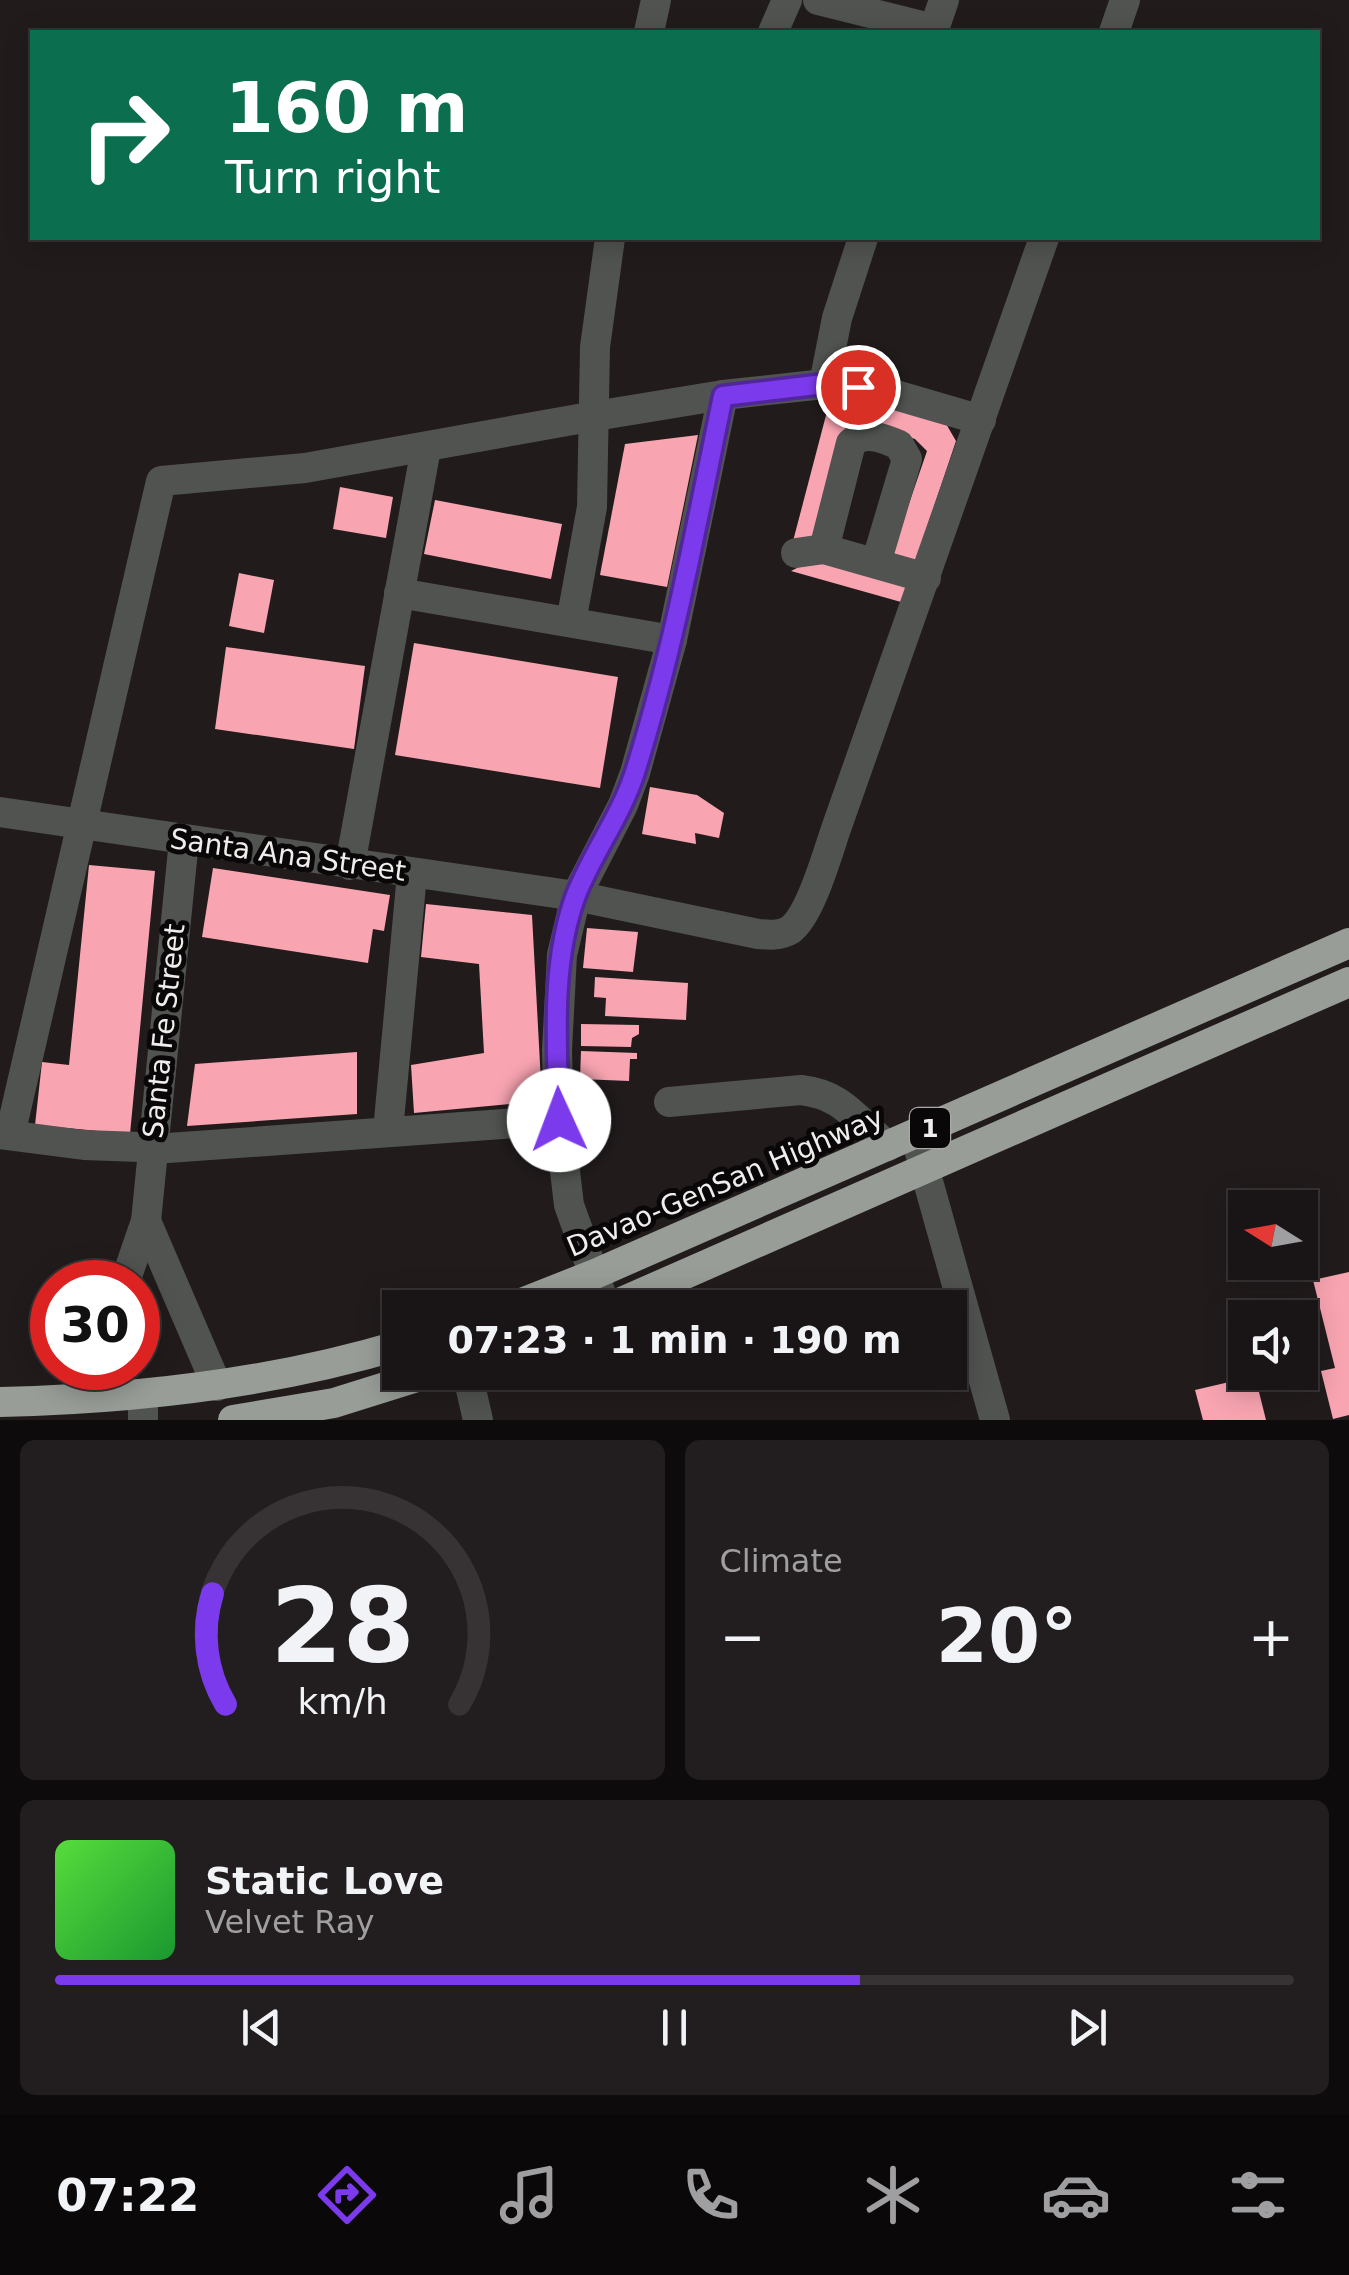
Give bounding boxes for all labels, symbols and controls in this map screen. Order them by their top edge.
text: 160 m [225,67,468,149]
icon: right [60,70,190,200]
text: Turn right [225,151,440,204]
pin [816,345,901,430]
icon: arrive [831,360,886,415]
street label: Santa Ana Street [168,822,408,888]
street label: Santa Fe Street [136,922,192,1140]
position arrow [507,1068,611,1172]
street label: Davao-GenSan Highway [562,1100,888,1264]
road number: 1 [910,1108,950,1148]
north arrow [1228,1190,1318,1280]
map controls [1228,1190,1318,1390]
speed limit sign: 30 [30,1260,160,1390]
button: sound [1228,1300,1318,1390]
text: 07:23 · 1 min · 190 m [447,1318,902,1362]
text: Climate [720,1542,843,1580]
text: 28 [270,1565,415,1687]
text: 20° [936,1592,1078,1680]
text: − [720,1605,766,1669]
text: + [1248,1605,1294,1669]
text: km/h [297,1681,387,1722]
text: Static Love [205,1859,444,1903]
text: Velvet Ray [205,1903,374,1941]
icon: previous [234,2000,289,2055]
icon: pause [647,2000,702,2055]
icon: next [1060,2000,1115,2055]
icon: directions [312,2160,382,2230]
icon: music [494,2160,564,2230]
icon: phone [676,2160,746,2230]
icon: climate [858,2160,928,2230]
icon: car [1041,2160,1111,2230]
icon: filters [1223,2160,1293,2230]
text: 07:22 [56,2169,199,2222]

